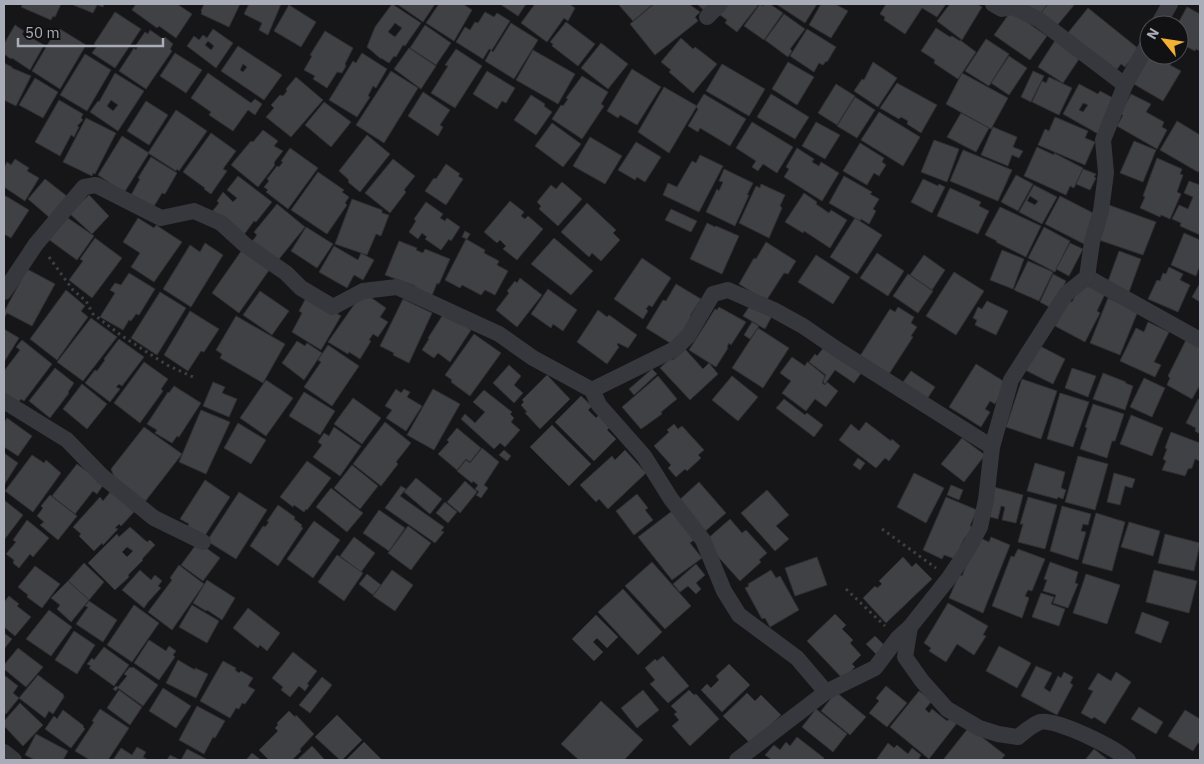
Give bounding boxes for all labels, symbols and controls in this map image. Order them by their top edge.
scale bar [18,15,162,47]
north arrow [1139,15,1189,65]
text: 50 m [25,23,60,42]
text: N [1142,25,1163,42]

